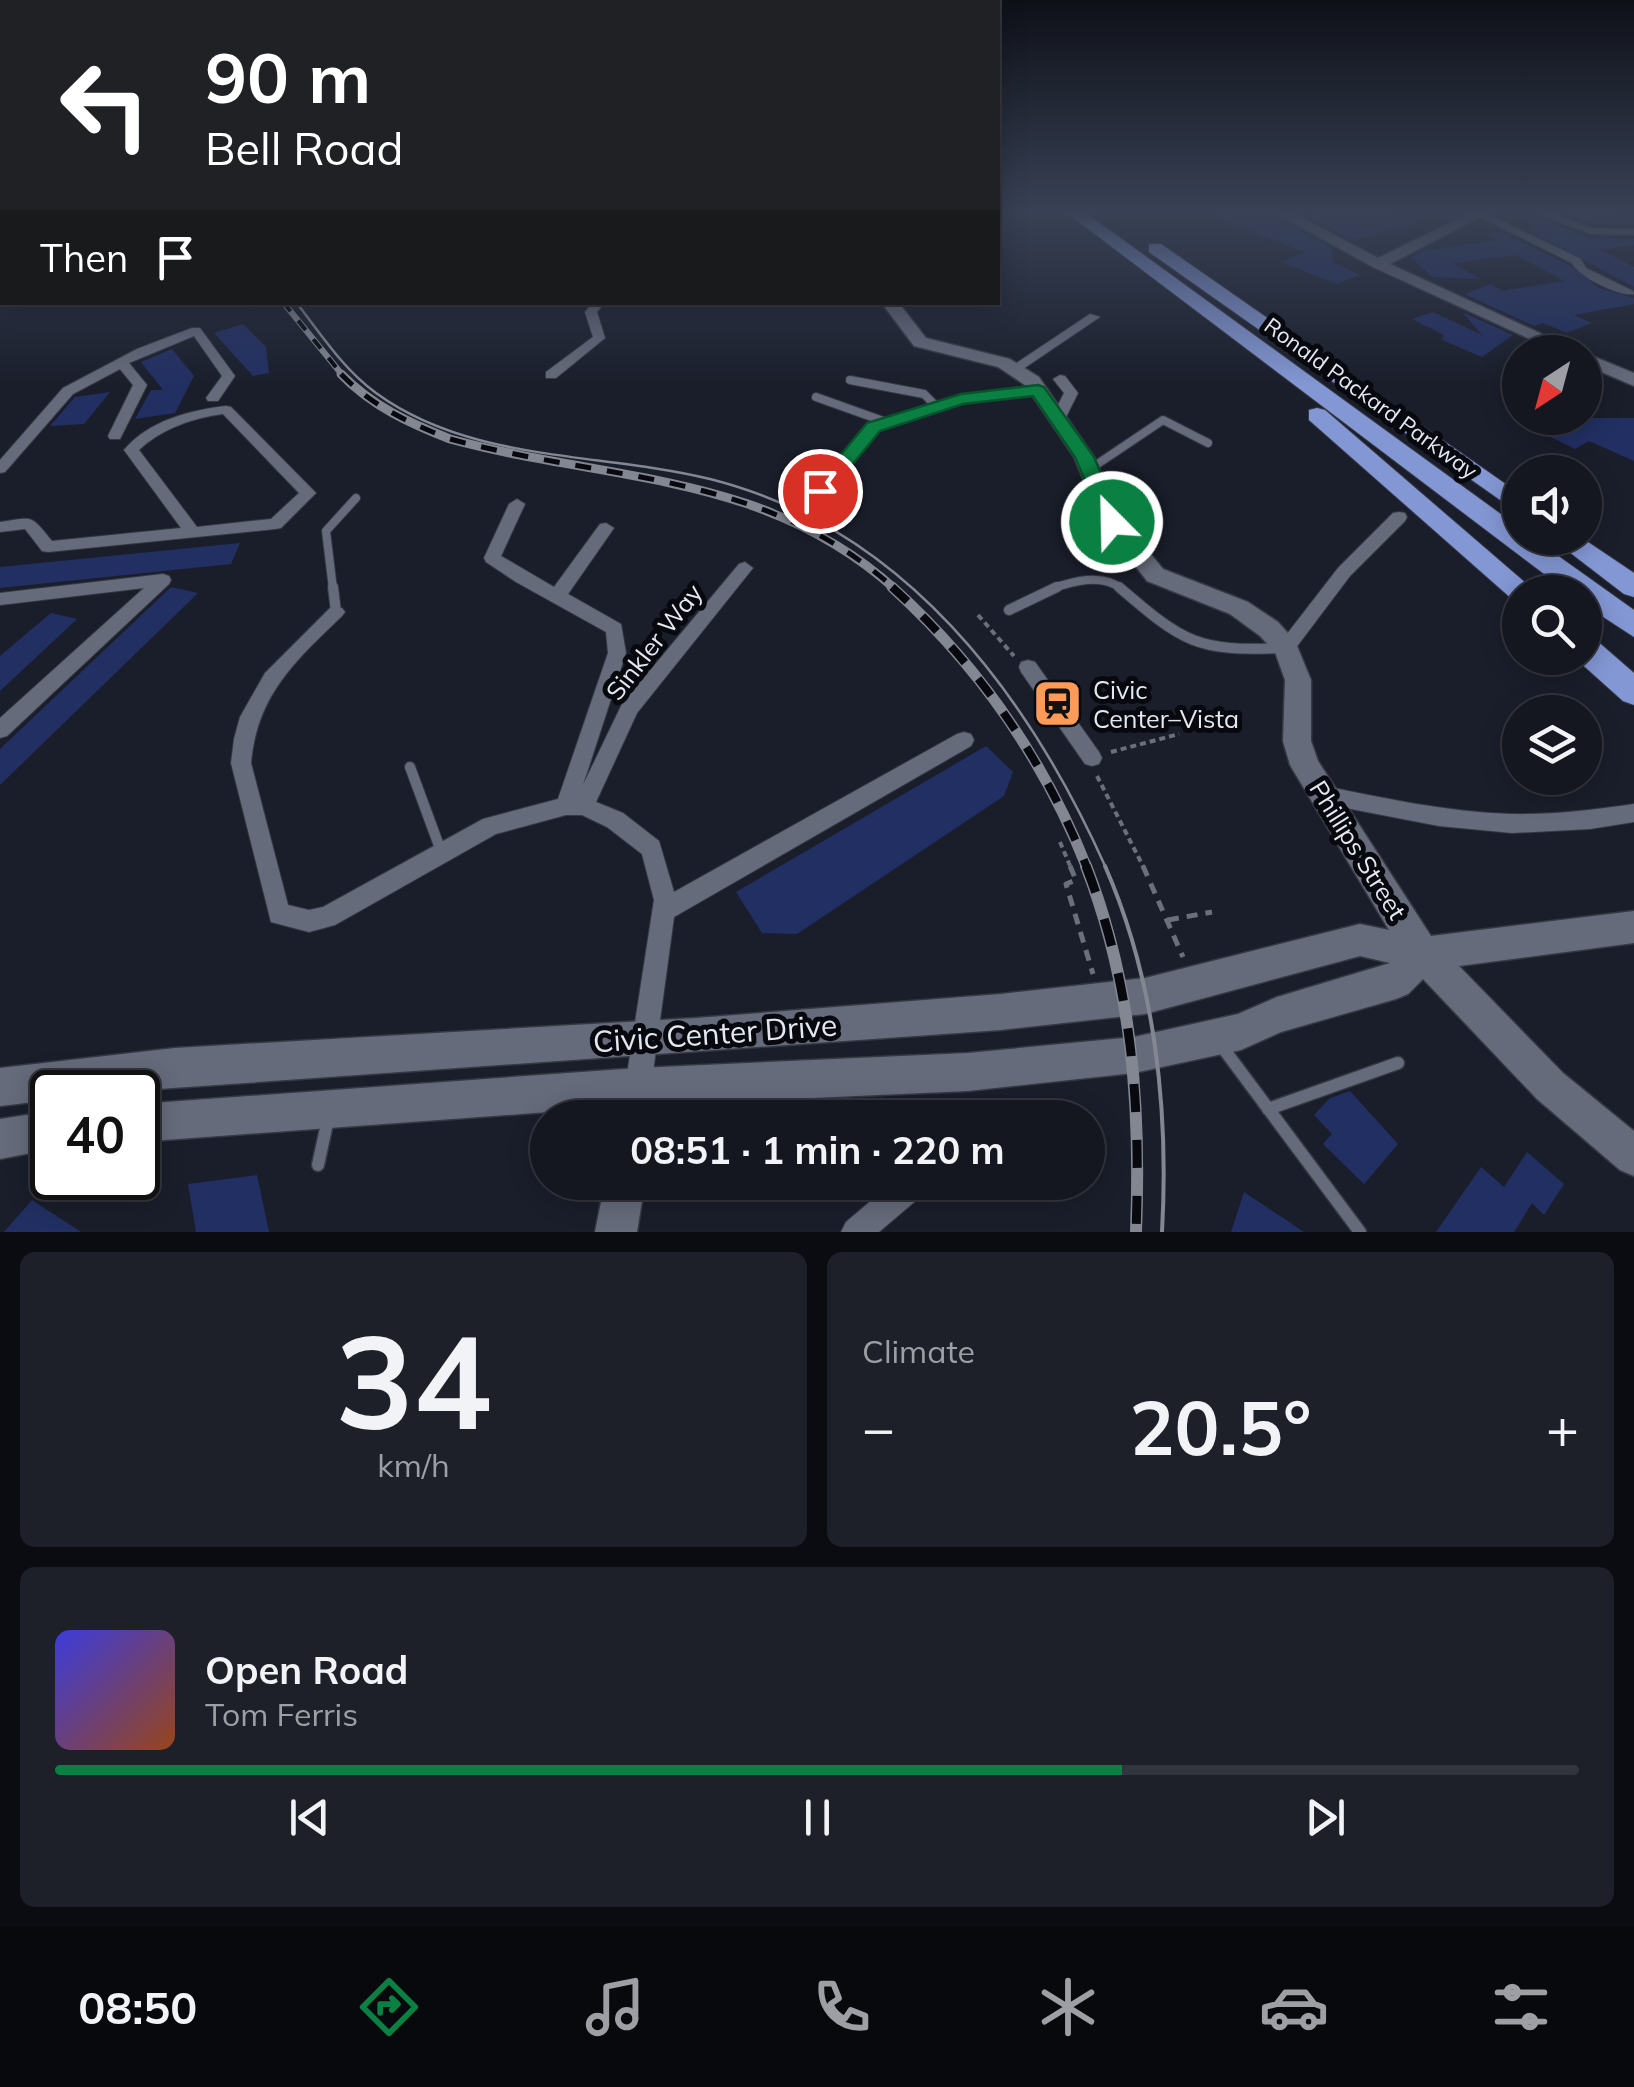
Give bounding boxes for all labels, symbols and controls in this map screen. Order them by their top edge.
text: 90 m [205,33,371,121]
icon: left [40,40,170,170]
text: Bell Road [205,120,404,176]
icon: arrive [148,230,203,285]
text: Then [40,234,128,282]
street label: Ronald Packard Parkway [1259,311,1483,485]
north arrow [1502,335,1602,435]
map controls [1502,335,1602,795]
pin [778,449,863,534]
button: sound [1502,455,1602,555]
icon: arrive [793,464,848,519]
position arrow [1060,470,1164,574]
button: search [1502,575,1602,675]
street label: Sinkler Way [599,577,709,706]
place label: Civic Center–Vista [1093,674,1239,734]
station icon: Civic Center–Vista [1032,678,1084,730]
button: layers [1502,695,1602,795]
street label: Phillips Street [1303,775,1414,925]
street label: Civic Center Drive [592,1006,838,1060]
speed limit sign: 40 [30,1070,160,1200]
text: 08:51 · 1 min · 220 m [630,1126,1005,1174]
text: 34 [335,1298,492,1462]
text: Climate [862,1331,975,1371]
text: 20.5° [1129,1380,1312,1474]
text: − [862,1393,895,1462]
text: + [1546,1393,1579,1462]
text: km/h [377,1445,450,1485]
text: Open Road [205,1646,408,1694]
text: Tom Ferris [205,1694,358,1734]
icon: previous [282,1790,337,1845]
icon: pause [790,1790,845,1845]
icon: next [1298,1790,1353,1845]
icon: directions [354,1972,424,2042]
icon: music [580,1972,650,2042]
icon: phone [807,1972,877,2042]
icon: climate [1033,1972,1103,2042]
icon: car [1259,1972,1329,2042]
icon: filters [1486,1972,1556,2042]
text: 08:50 [78,1979,197,2035]

